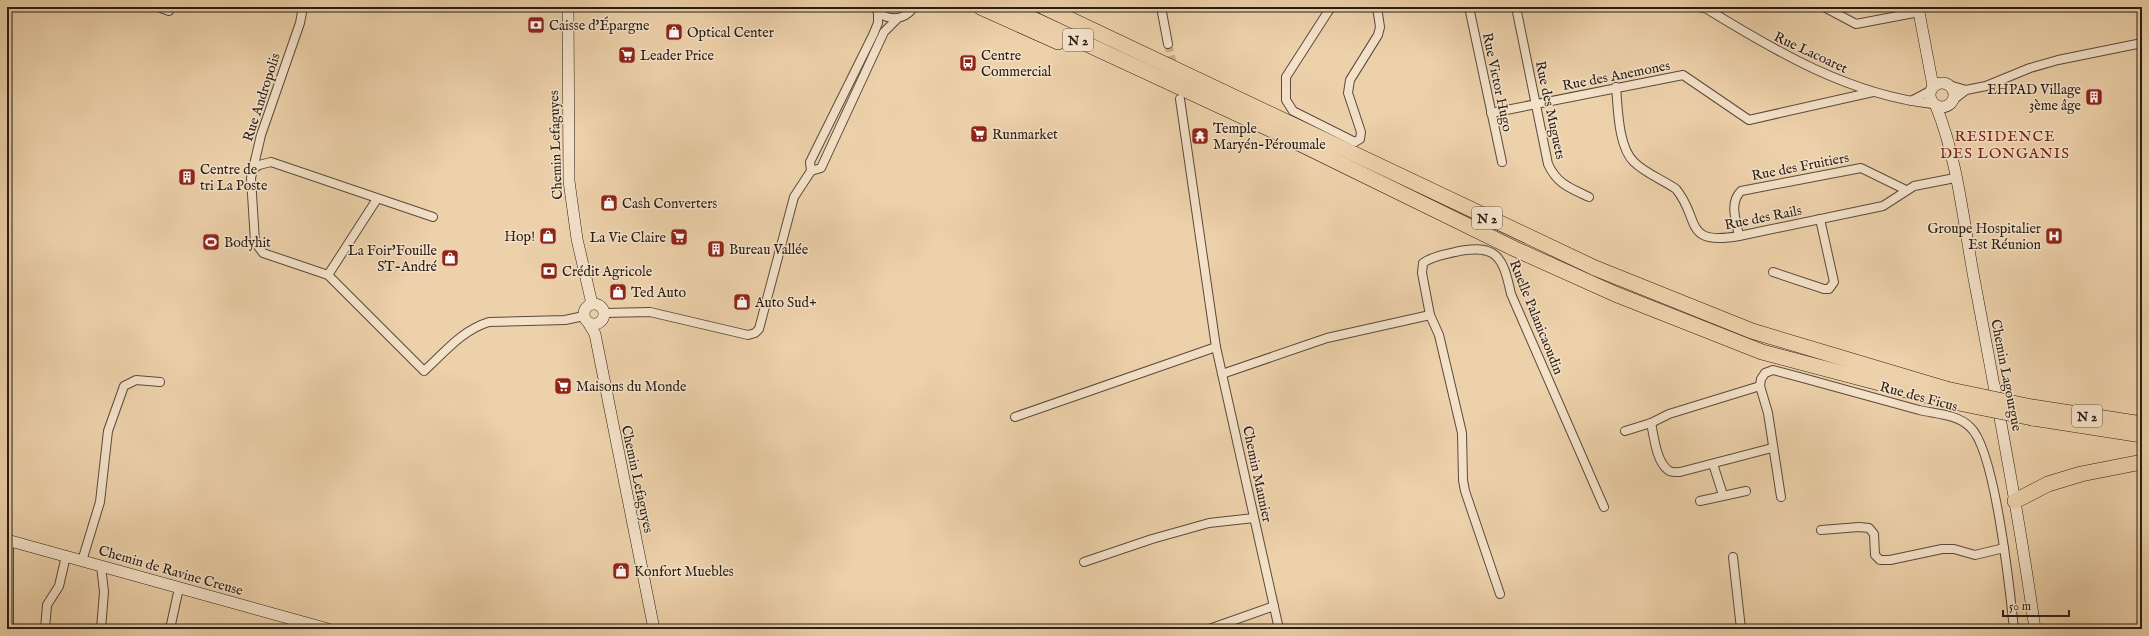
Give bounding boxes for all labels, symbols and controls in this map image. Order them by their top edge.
bank icon: Caisse d'Épargne [526,15,546,35]
place label: Caisse d'Épargne [549,16,650,35]
shop icon: Optical Center [664,22,684,42]
place label: Optical Center [687,24,774,42]
street label: Rue Lacoaret [1771,28,1850,78]
road number: N 2 [1063,29,1093,51]
street label: Rue Victor Hugo [1478,31,1516,134]
supermarket icon: Leader Price [617,45,637,65]
place label: Leader Price [640,47,715,65]
place label: Centre Commercial [981,47,1052,81]
street label: Rue Andropolis [239,51,285,144]
bus stop icon: Centre Commercial [958,53,978,73]
street label: Rue des Anemones [1561,57,1672,95]
street label: Rue des Muguets [1531,59,1569,161]
place label: EHPAD Village 3ème âge [1987,81,2082,115]
building icon: EHPAD Village 3ème âge [2084,87,2104,107]
street label: Chemin Lefaguyes [545,90,567,200]
place label: Temple Maryén-Péroumale [1213,120,1326,154]
supermarket icon: Runmarket [969,124,989,144]
place label: Runmarket [992,126,1058,144]
temple icon: Temple Maryén-Péroumale [1190,126,1210,146]
district label: RESIDENCE DES LONGANIS [1940,127,2070,163]
street label: Rue des Fruitiers [1750,149,1851,185]
place label: Centre de tri La Poste [200,161,268,195]
building icon: Centre de tri La Poste [177,167,197,187]
shop icon: Cash Converters [599,193,619,213]
place label: Cash Converters [622,195,717,213]
street label: Rue des Rails [1723,202,1803,234]
road number: N 2 [1472,207,1502,229]
place label: Groupe Hospitalier Est Réunion [1927,220,2042,254]
shop icon: Hop! [538,226,558,246]
hospital icon: Groupe Hospitalier Est Réunion [2044,226,2064,246]
supermarket icon: La Vie Claire [669,227,689,247]
place label: Hop! [504,228,535,246]
place label: La Vie Claire [589,229,667,247]
sports icon: Bodyhit [201,232,221,252]
place label: Bodyhit [224,234,271,252]
building icon: Bureau Vallée [706,239,726,259]
place label: Bureau Vallée [729,241,809,259]
place label: La Foir'Fouille ST-André [348,242,438,276]
shop icon: La Foir'Fouille ST-André [440,248,460,268]
street label: Ruelle Palanicaoudin [1505,257,1567,378]
bank icon: Crédit Agricole [539,261,559,281]
place label: Crédit Agricole [562,263,653,281]
shop icon: Ted Auto [608,282,628,302]
place label: Ted Auto [631,284,686,302]
shop icon: Auto Sud+ [732,292,752,312]
place label: Auto Sud+ [754,294,817,312]
street label: Chemin Lagourgue [1986,318,2026,433]
supermarket icon: Maisons du Monde [553,376,573,396]
place label: Maisons du Monde [576,378,687,396]
street label: Rue des Ficus [1878,378,1960,416]
road number: N 2 [2072,405,2102,427]
street label: Chemin Lefaguyes [617,424,657,535]
street label: Chemin Maunier [1238,424,1276,524]
street label: Chemin de Ravine Creuse [96,542,246,600]
shop icon: Konfort Muebles [611,561,631,581]
place label: Konfort Muebles [634,563,734,581]
scale bar [2003,592,2069,618]
text: 50 m [2009,599,2031,614]

